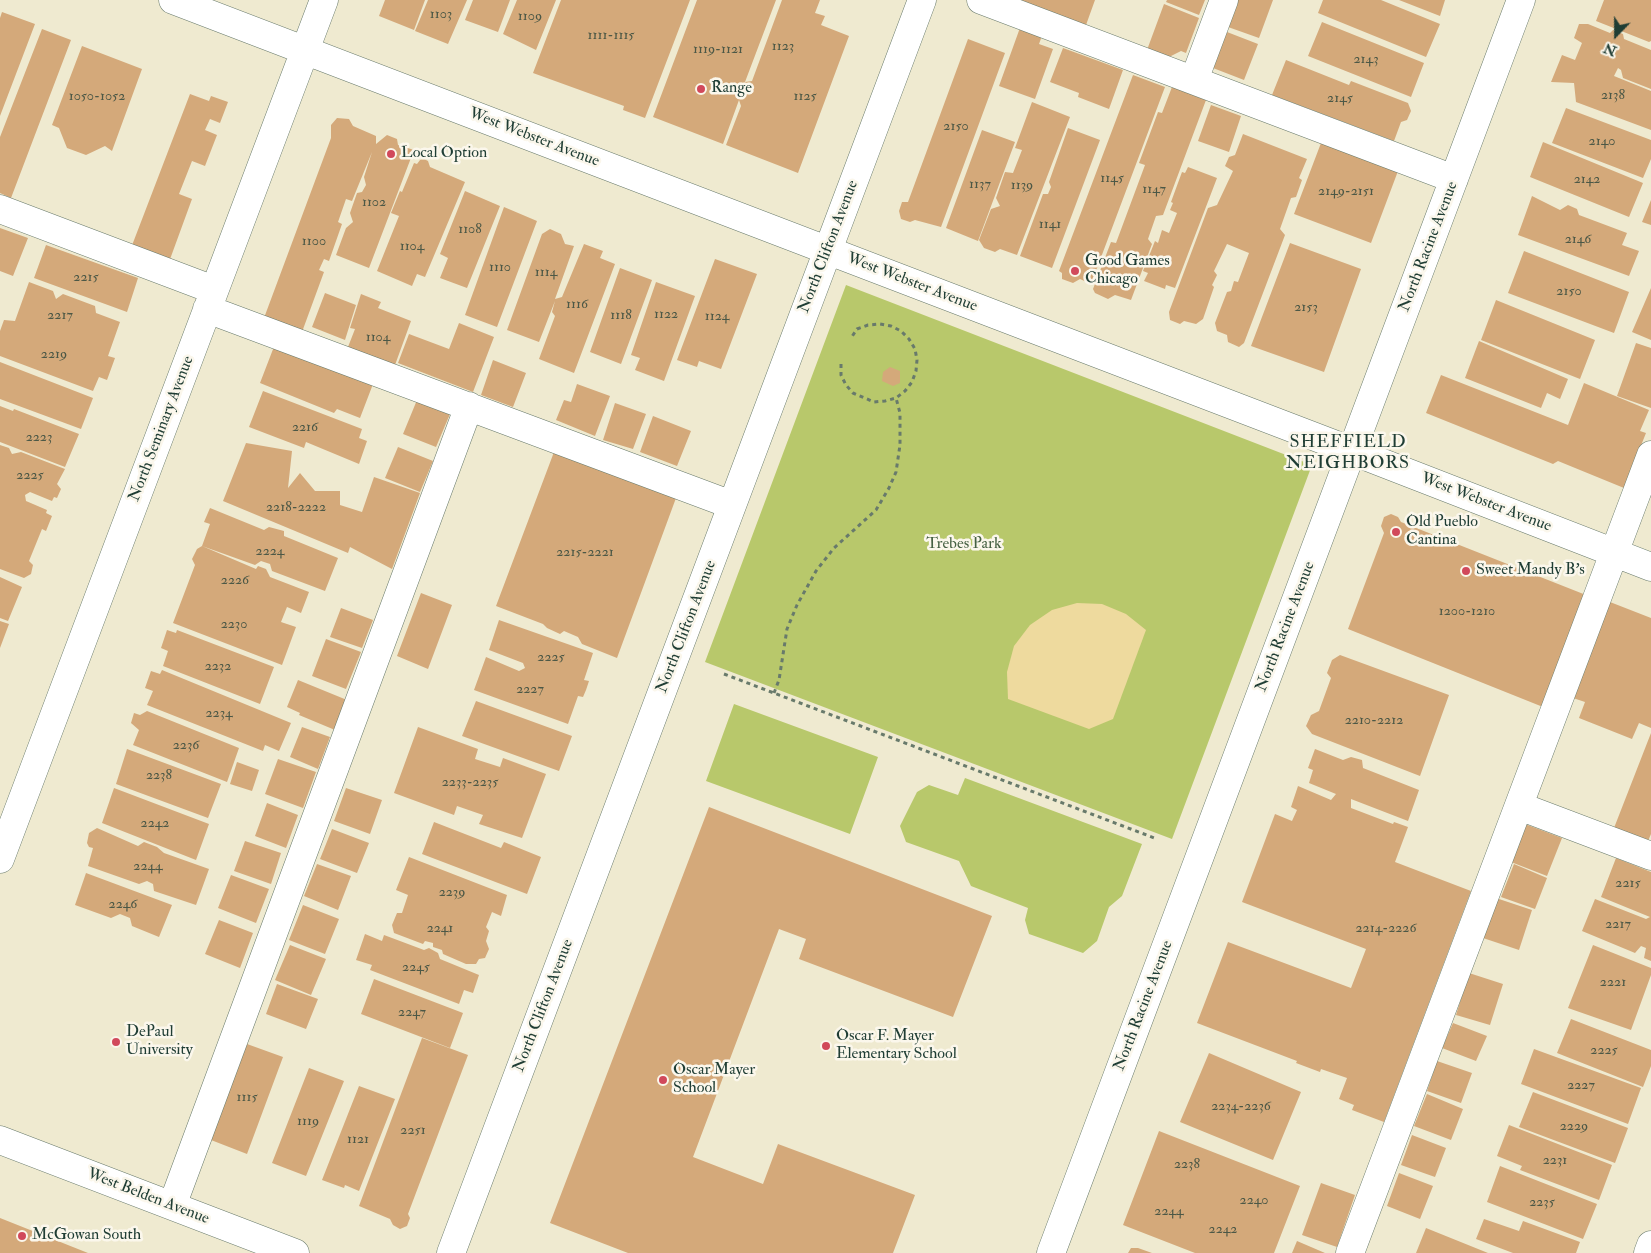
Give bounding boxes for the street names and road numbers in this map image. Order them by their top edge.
street label: West Webster Avenue [466,104,602,172]
street label: North Clifton Avenue [795,178,863,316]
street label: North Racine Avenue [1395,179,1463,315]
street label: West Webster Avenue [844,249,980,317]
street label: North Seminary Avenue [125,354,199,504]
street label: West Webster Avenue [1418,469,1554,537]
street label: North Clifton Avenue [653,558,721,696]
street label: North Racine Avenue [1252,559,1320,695]
street label: North Clifton Avenue [510,937,578,1075]
street label: North Racine Avenue [1110,938,1178,1074]
street label: West Belden Avenue [84,1165,212,1229]

